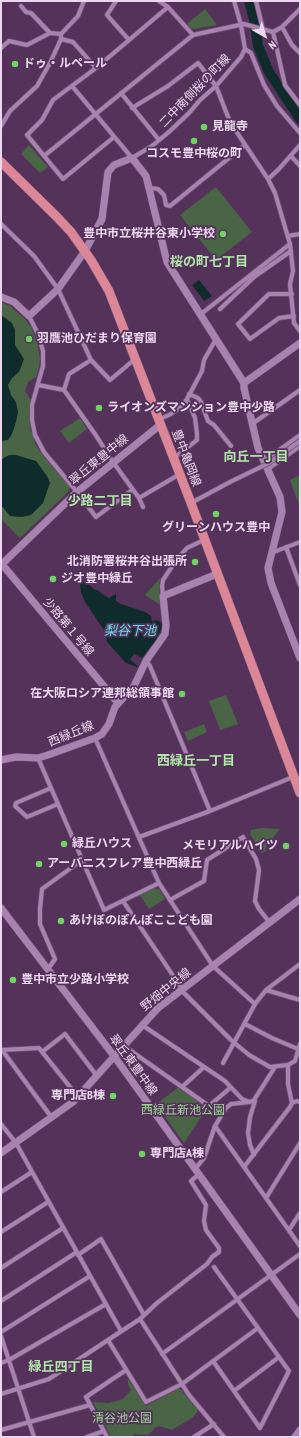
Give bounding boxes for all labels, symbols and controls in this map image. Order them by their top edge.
north arrow [245,16,285,56]
text: N [266,38,279,53]
street label: 二中南側桜の町線 [156,51,234,131]
place label: ドゥ・ルペール [23,57,107,71]
marker: ドゥ・ルペール [10,59,20,69]
place label: 見龍寺 [212,120,248,134]
marker: 見龍寺 [199,122,209,132]
marker: コスモ豊中桜の町 [189,136,199,146]
place label: コスモ豊中桜の町 [146,147,242,161]
place label: 豊中市立桜井谷東小学校 [83,227,215,241]
marker: 豊中市立桜井谷東小学校 [218,229,228,239]
district label: 桜の町七丁目 [170,254,248,270]
place label: 羽鷹池ひだまり保育園 [37,332,157,346]
marker: 羽鷹池ひだまり保育園 [24,334,34,344]
place label: ライオンズマンション豊中少路 [107,401,275,415]
marker: ライオンズマンション豊中少路 [94,403,104,413]
street label: 豊中亀岡線 [169,427,203,489]
street label: 翠丘東豊中線 [66,432,132,488]
district label: 向丘一丁目 [224,449,288,465]
district label: 少路二丁目 [68,493,132,509]
marker: グリーンハウス豊中 [211,509,221,519]
place label: グリーンハウス豊中 [162,521,270,535]
place label: 北消防署桜井谷出張所 [67,555,187,569]
marker: 北消防署桜井谷出張所 [190,557,200,567]
place label: ジオ豊中緑丘 [61,572,133,586]
marker: ジオ豊中緑丘 [48,574,58,584]
street label: 少路第１号線 [39,595,97,659]
water label: 梨谷下池 [104,623,156,639]
place label: 在大阪ロシア連邦総領事館 [30,687,174,701]
marker: 在大阪ロシア連邦総領事館 [177,689,187,699]
street label: 西緑丘線 [46,718,96,750]
district label: 西緑丘一丁目 [157,753,235,769]
place label: 緑丘ハウス [72,837,132,851]
marker: 緑丘ハウス [59,839,69,849]
place label: メモリアルハイツ [182,839,278,853]
marker: メモリアルハイツ [281,841,291,851]
place label: アーバニスフレア豊中西緑丘 [47,857,202,871]
marker: アーバニスフレア豊中西緑丘 [34,859,44,869]
place label: あけぼのぽんぽここども園 [69,914,213,928]
marker: あけぼのぽんぽここども園 [56,916,66,926]
street label: 野畑中央線 [138,966,194,1014]
place label: 豊中市立少路小学校 [21,973,129,987]
marker: 豊中市立少路小学校 [8,975,18,985]
street label: 翠丘東豊中線 [106,1032,160,1098]
place label: 専門店B棟 [51,1089,105,1103]
marker: 専門店B棟 [108,1091,118,1101]
park label: 西緑丘新池公園 [141,1104,225,1118]
place label: 専門店A棟 [150,1147,204,1161]
marker: 専門店A棟 [137,1149,147,1159]
district label: 緑丘四丁目 [29,1359,93,1375]
park label: 清谷池公園 [92,1412,152,1426]

